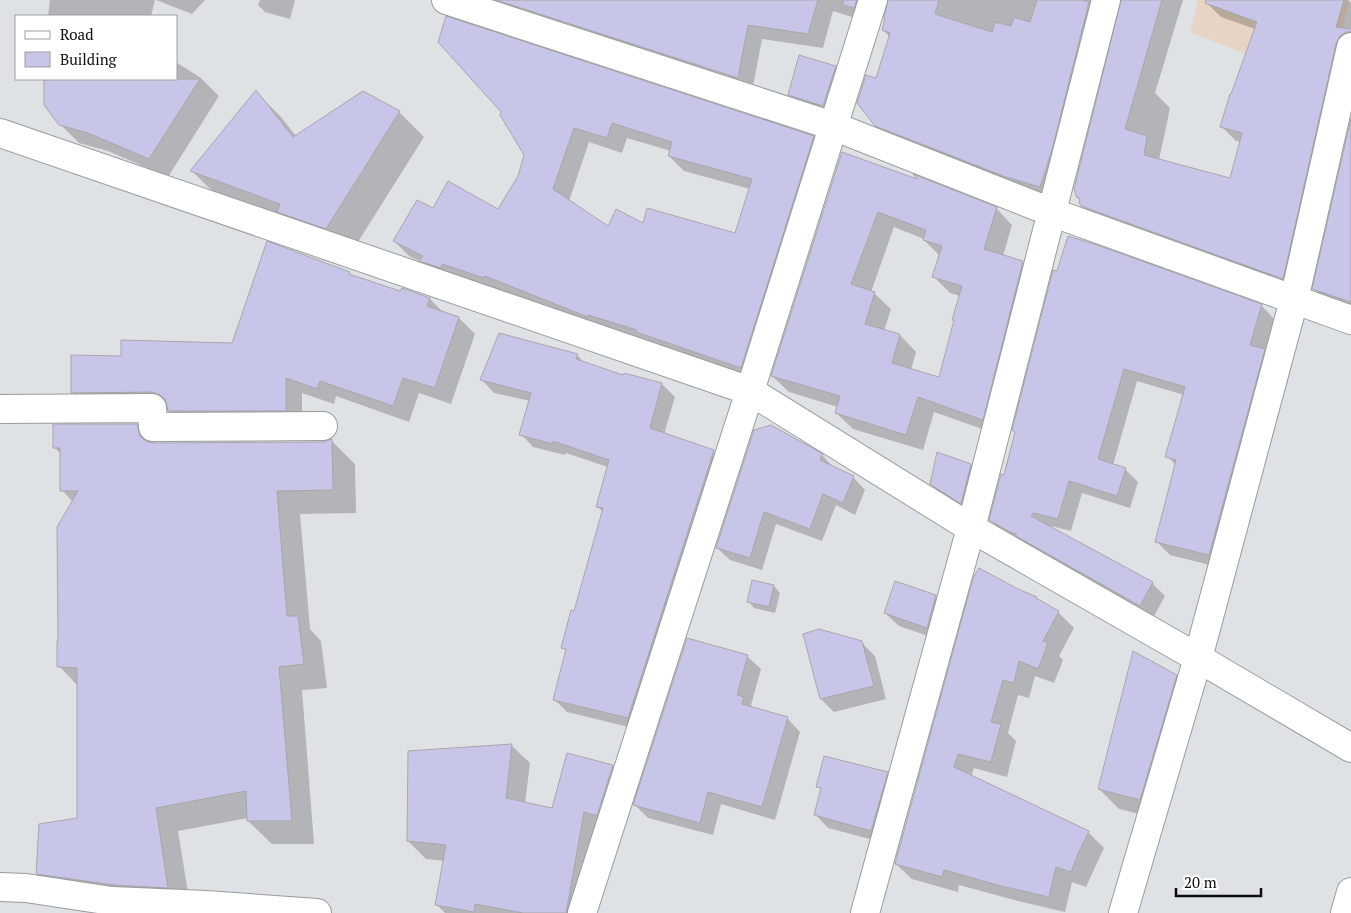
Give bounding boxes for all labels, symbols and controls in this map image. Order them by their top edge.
legend [15,15,178,80]
text: Road [60,24,93,44]
text: Building [60,49,118,69]
scale bar [1176,866,1261,898]
text: 20 m [1184,872,1217,892]

